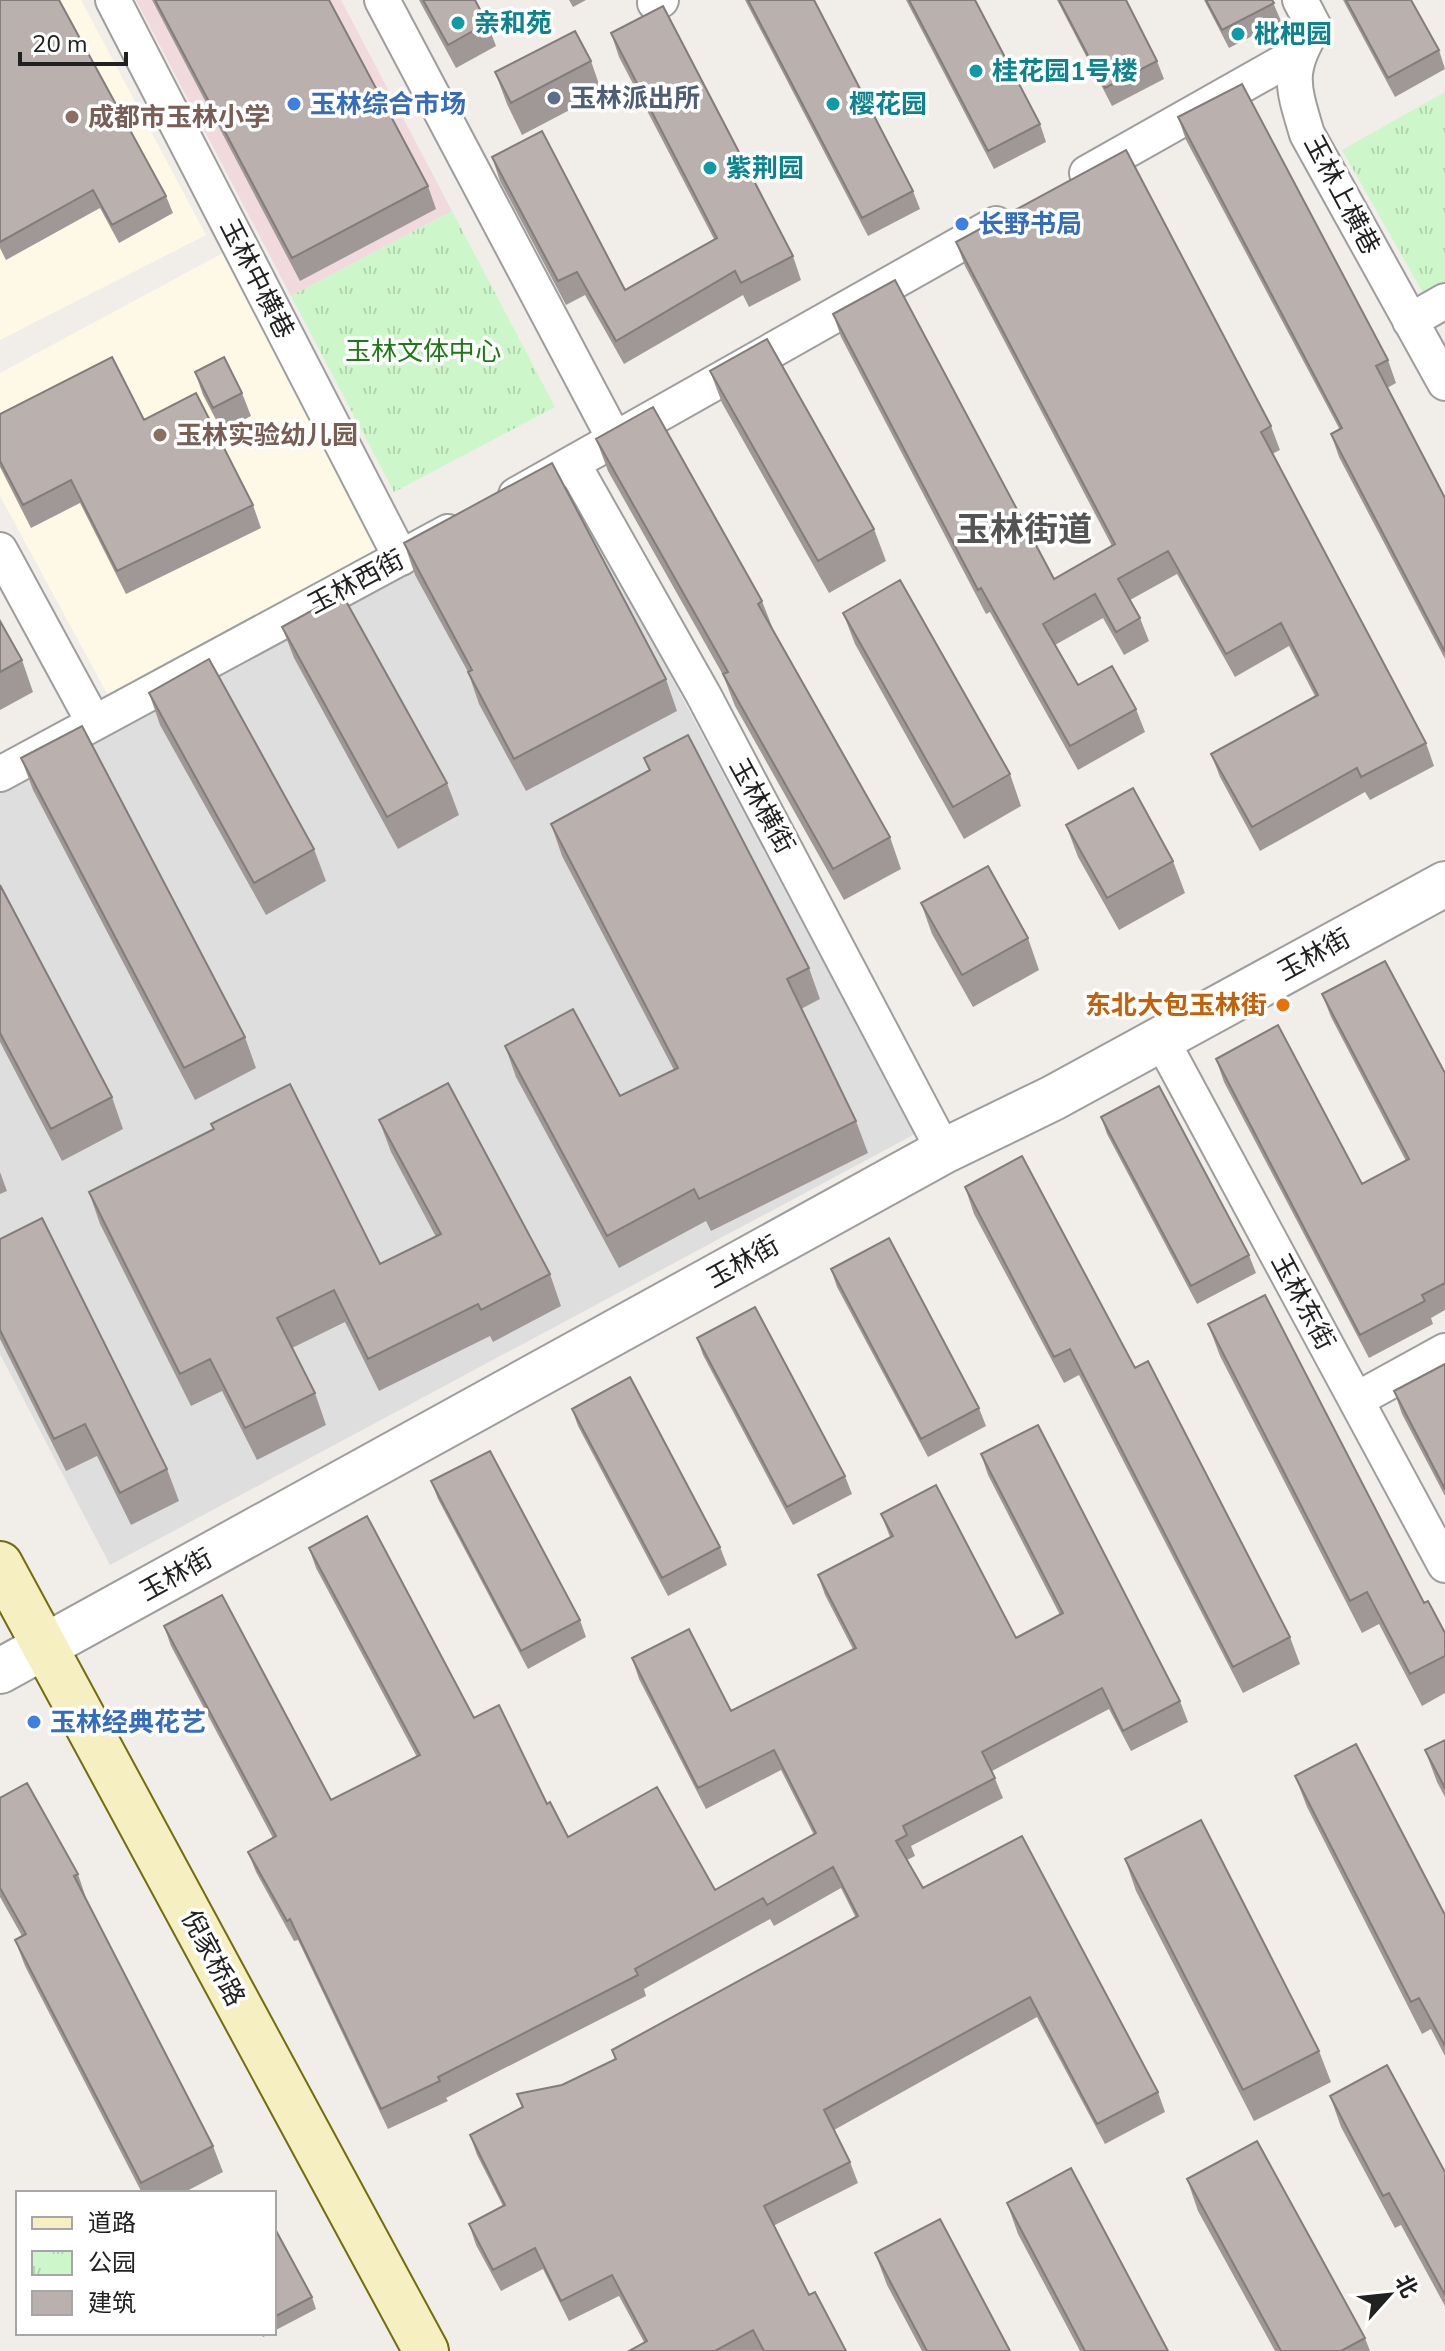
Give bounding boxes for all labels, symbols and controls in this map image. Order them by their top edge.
place label: 亲和苑 [474,6,552,41]
marker: 亲和苑 [449,14,467,32]
scale bar [20,16,126,66]
place label: 枇杷园 [1254,17,1332,52]
marker: 枇杷园 [1229,25,1247,43]
text: 20 m [32,28,88,60]
place label: 桂花园1号楼 [992,54,1138,89]
marker: 桂花园1号楼 [967,62,985,80]
place label: 玉林派出所 [570,81,700,116]
place label: 玉林综合市场 [310,87,466,122]
place label: 樱花园 [849,87,927,122]
marker: 玉林派出所 [545,89,563,107]
marker: 玉林综合市场 [285,95,303,113]
marker: 樱花园 [824,95,842,113]
place label: 成都市玉林小学 [88,100,270,135]
marker: 成都市玉林小学 [63,108,81,126]
street label: 玉林上横巷 [1296,129,1388,261]
place label: 紫荆园 [726,151,804,186]
marker: 紫荆园 [701,159,719,177]
place label: 长野书局 [978,207,1082,242]
street label: 玉林中横巷 [212,213,302,345]
marker: 长野书局 [953,215,971,233]
park label: 玉林文体中心 [345,334,501,369]
place label: 玉林实验幼儿园 [176,418,358,453]
marker: 玉林实验幼儿园 [151,426,169,444]
district label: 玉林街道 [956,507,1092,553]
street label: 玉林西街 [302,542,410,622]
street label: 玉林横街 [721,752,803,860]
street label: 玉林街 [1271,921,1357,989]
place label: 东北大包玉林街 [1085,988,1267,1023]
marker: 东北大包玉林街 [1274,996,1292,1014]
street label: 玉林街 [700,1228,786,1296]
street label: 玉林东街 [1263,1248,1343,1356]
street label: 玉林街 [133,1541,219,1609]
place label: 玉林经典花艺 [50,1705,206,1740]
marker: 玉林经典花艺 [25,1713,43,1731]
street label: 倪家桥路 [173,1904,253,2012]
legend [16,2191,276,2335]
text: 道路 [88,2207,136,2239]
text: 公园 [88,2247,136,2279]
north arrow [1349,2255,1429,2335]
text: 北 [1388,2270,1424,2303]
text: 建筑 [88,2287,136,2319]

